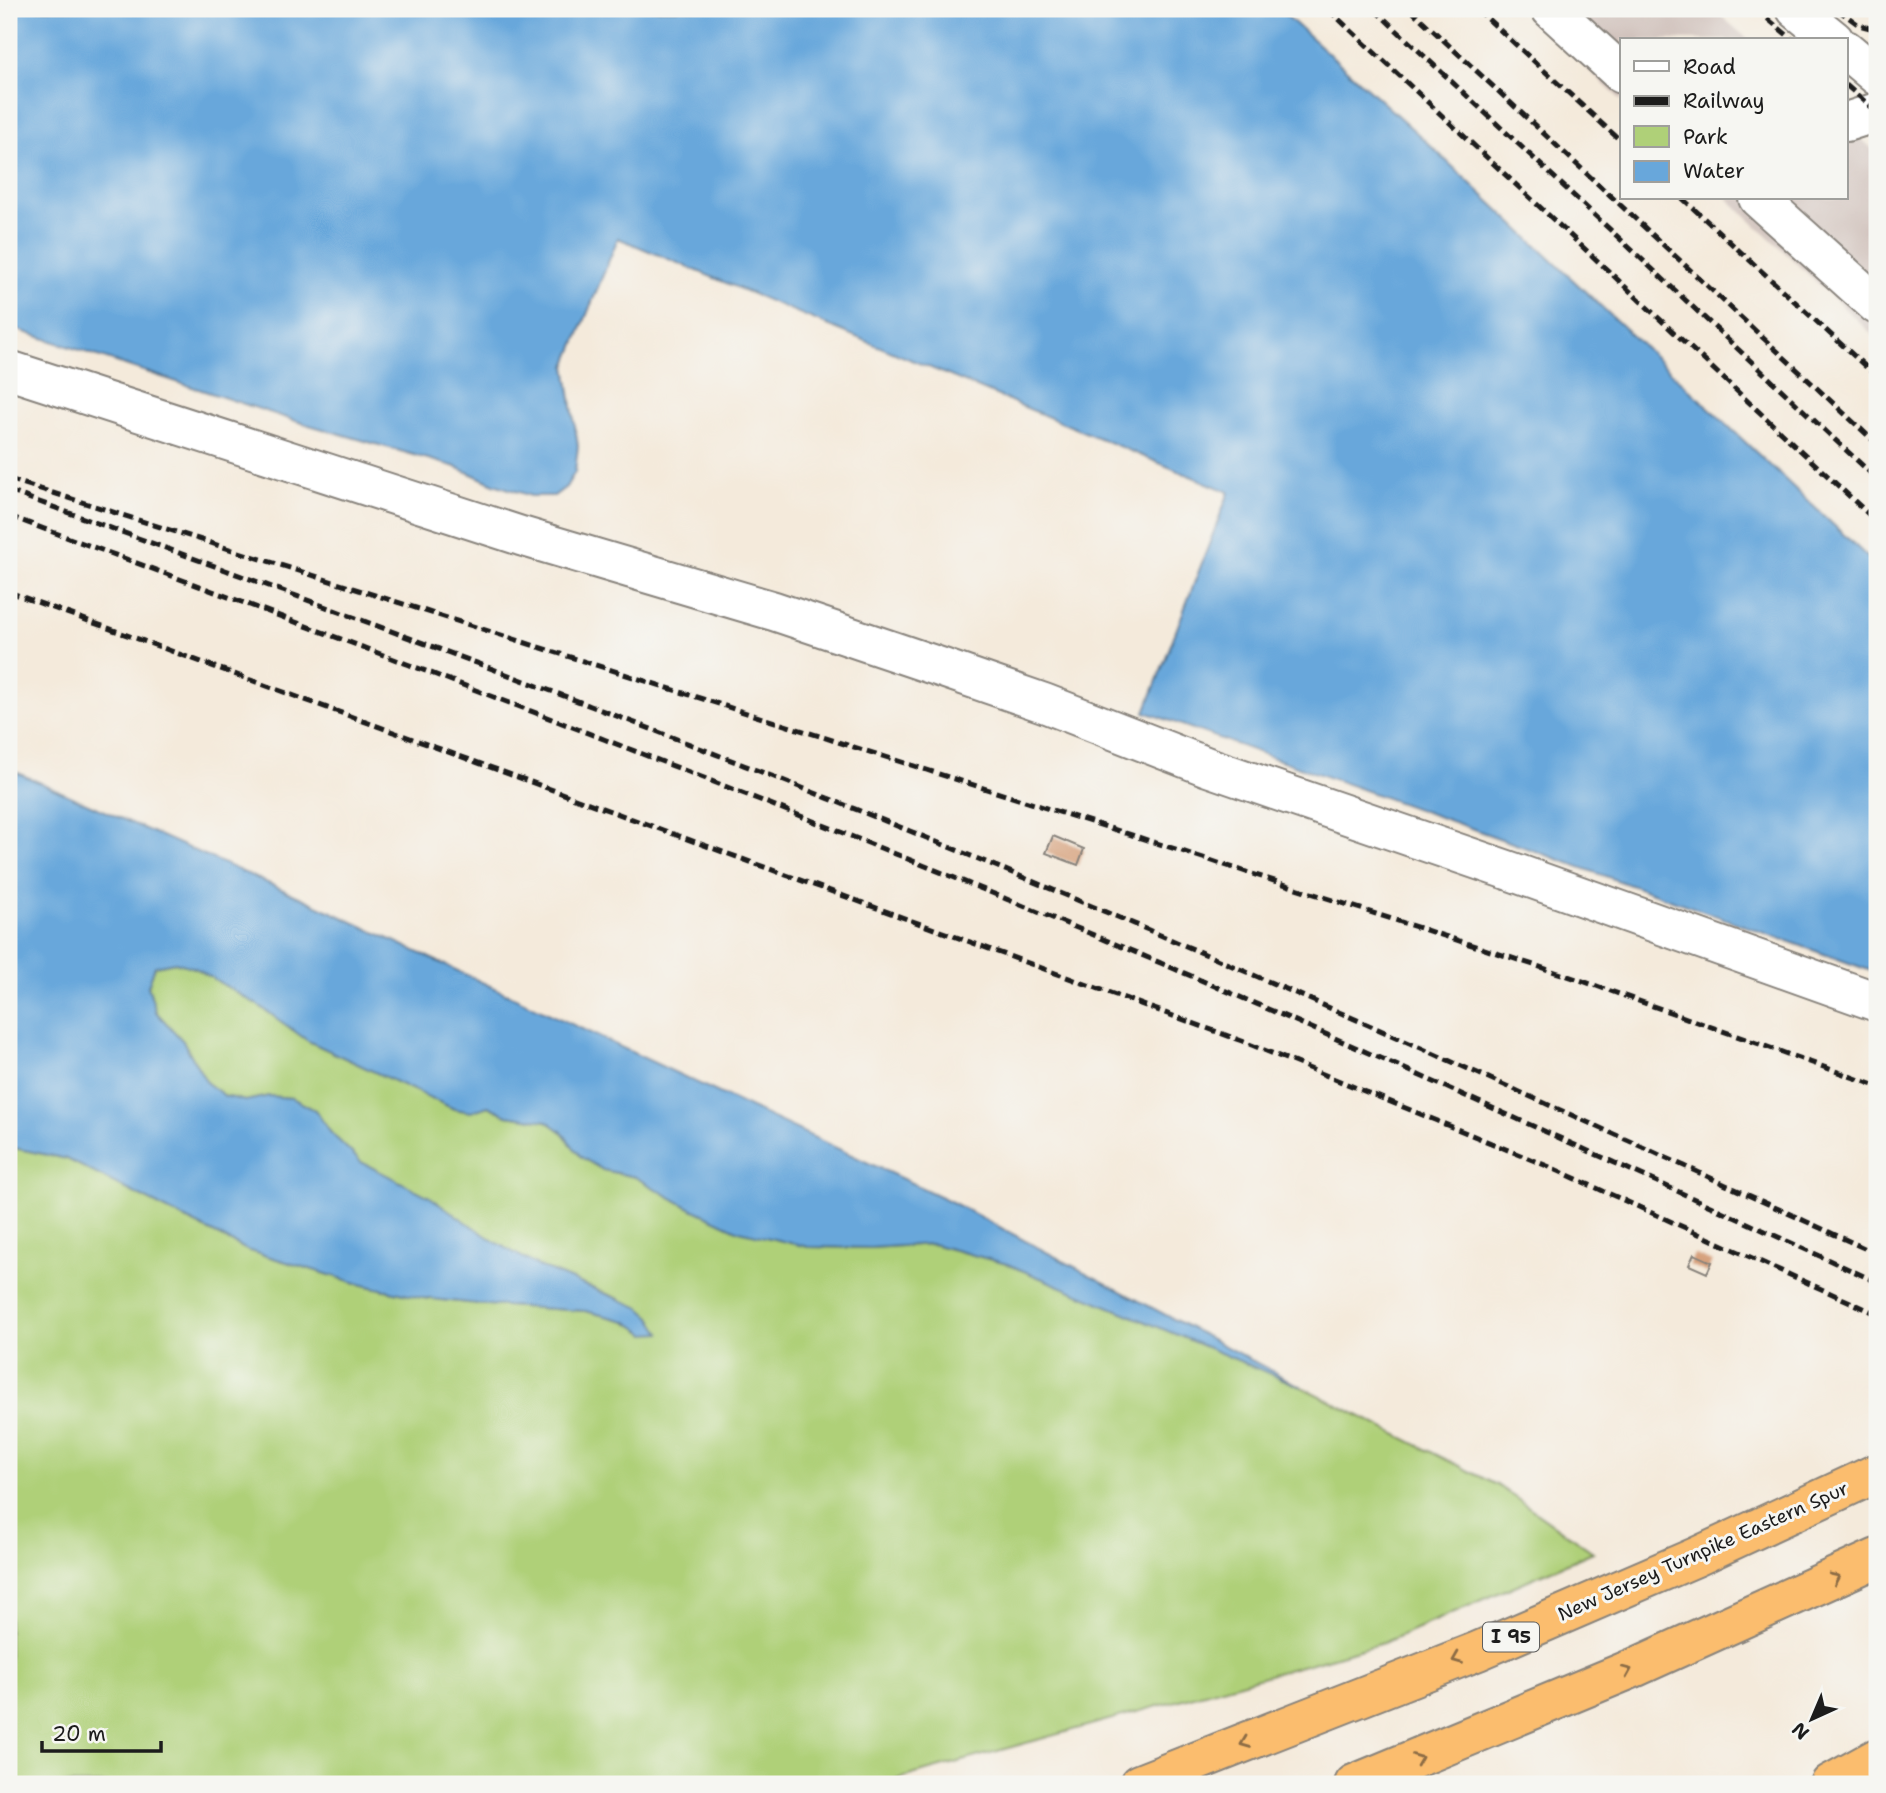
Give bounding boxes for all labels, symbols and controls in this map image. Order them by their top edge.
legend [1620,38,1848,200]
text: Road [1683,53,1736,81]
text: Railway [1683,87,1765,115]
text: Park [1683,123,1728,151]
text: Water [1683,157,1745,185]
street label: New Jersey Turnpike Eastern Spur [1554,1475,1852,1627]
one-way arrow [1828,1572,1840,1586]
road number: I 95 [1483,1622,1539,1652]
one-way arrow [1451,1651,1463,1665]
one-way arrow [1621,1665,1633,1679]
north arrow [1778,1685,1848,1755]
scale bar [42,1709,161,1753]
text: N [1786,1717,1815,1745]
text: 20 m [52,1720,106,1748]
one-way arrow [1240,1735,1252,1749]
one-way arrow [1410,1753,1423,1767]

